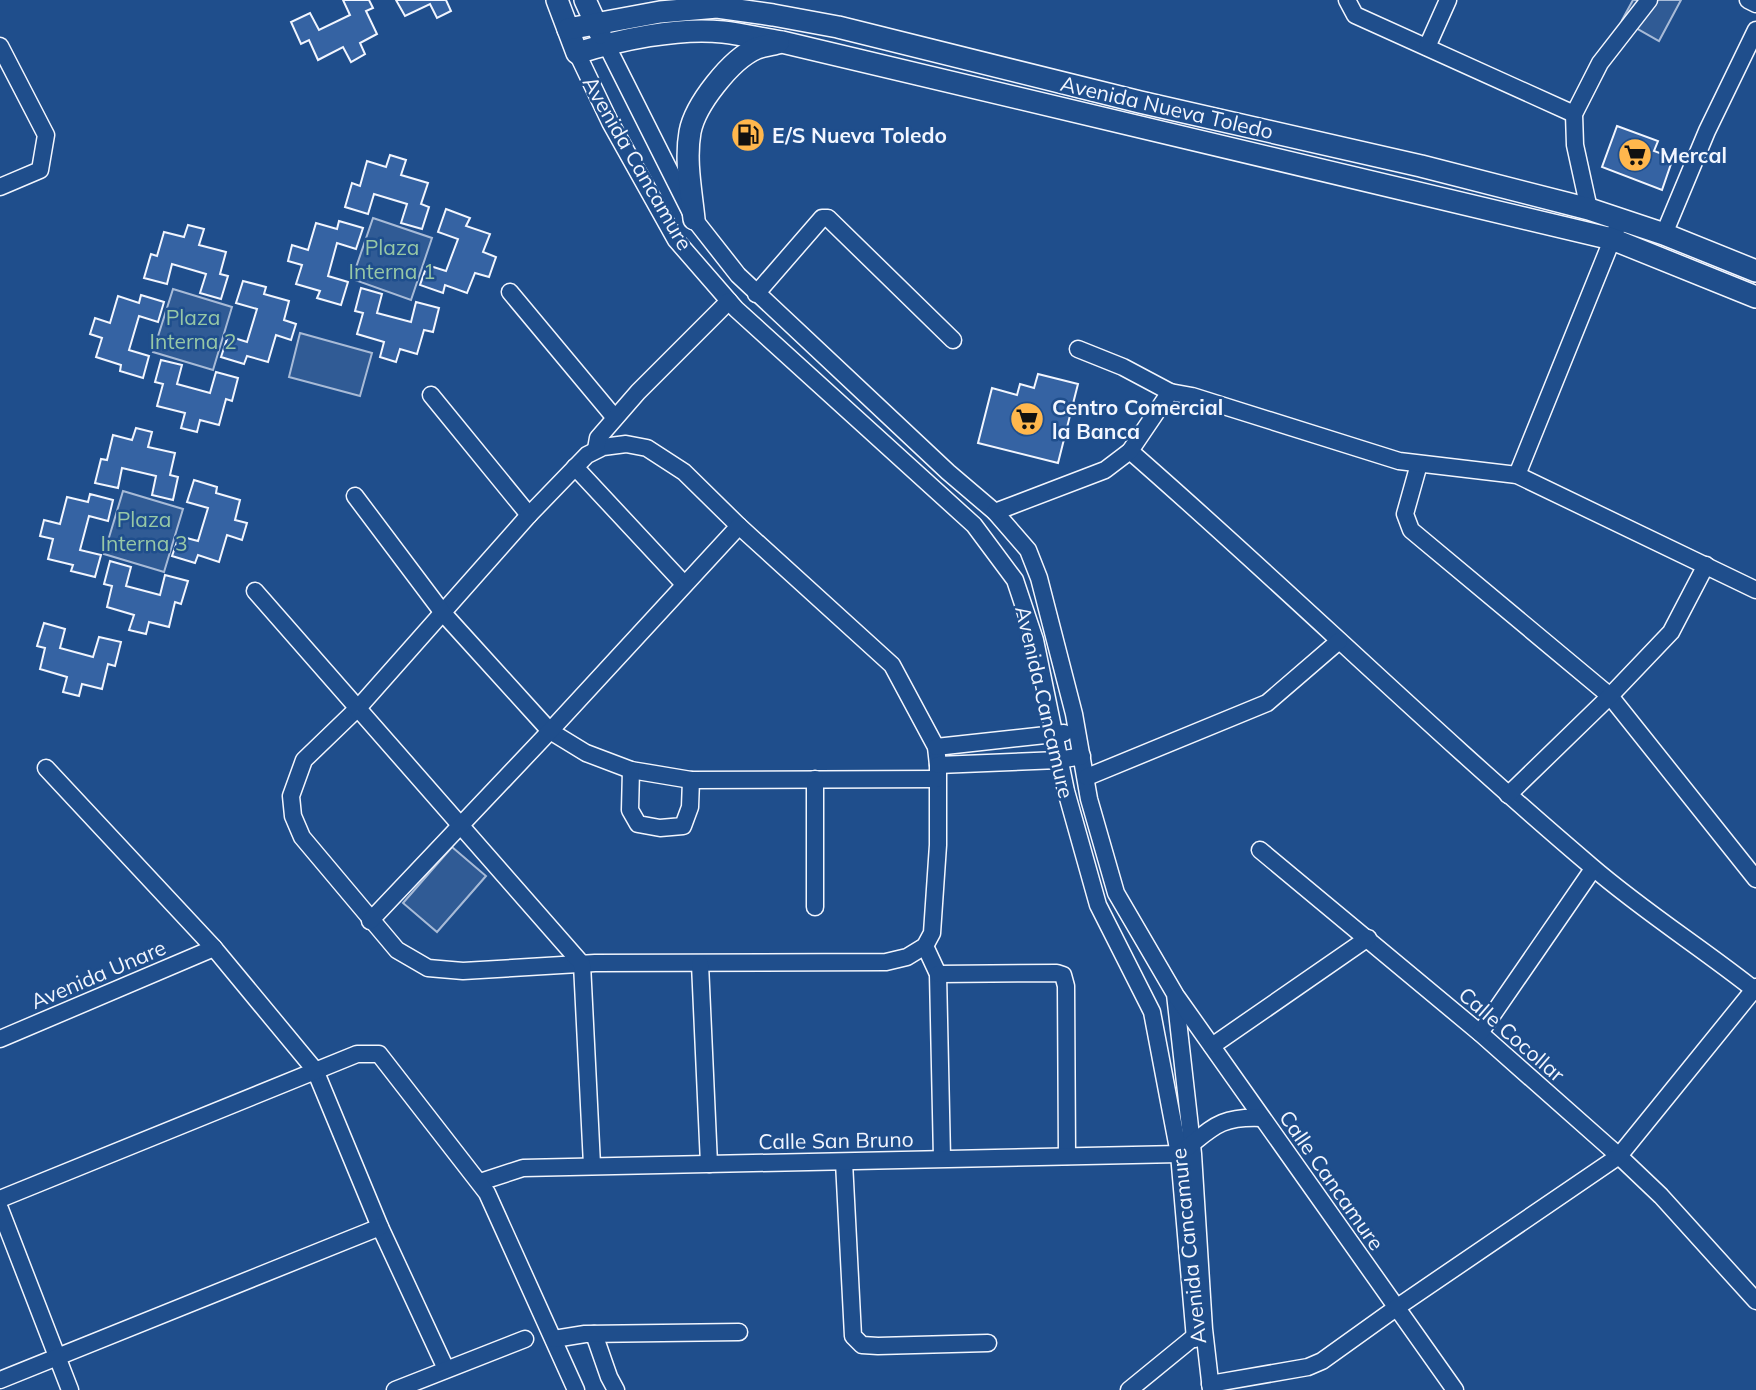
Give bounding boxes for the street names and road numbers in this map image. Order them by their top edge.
street label: Avenida Nueva Toledo [1058,70,1276,144]
street label: Avenida Cancamure [578,71,698,255]
street label: Avenida Cancamure [1010,603,1080,801]
street label: Avenida Unare [26,934,170,1014]
street label: Calle Cocollar [1454,981,1570,1087]
street label: Calle Cancamure [1274,1105,1390,1255]
street label: Calle San Bruno [758,1126,914,1154]
street label: Avenida Cancamure [1165,1147,1211,1345]

